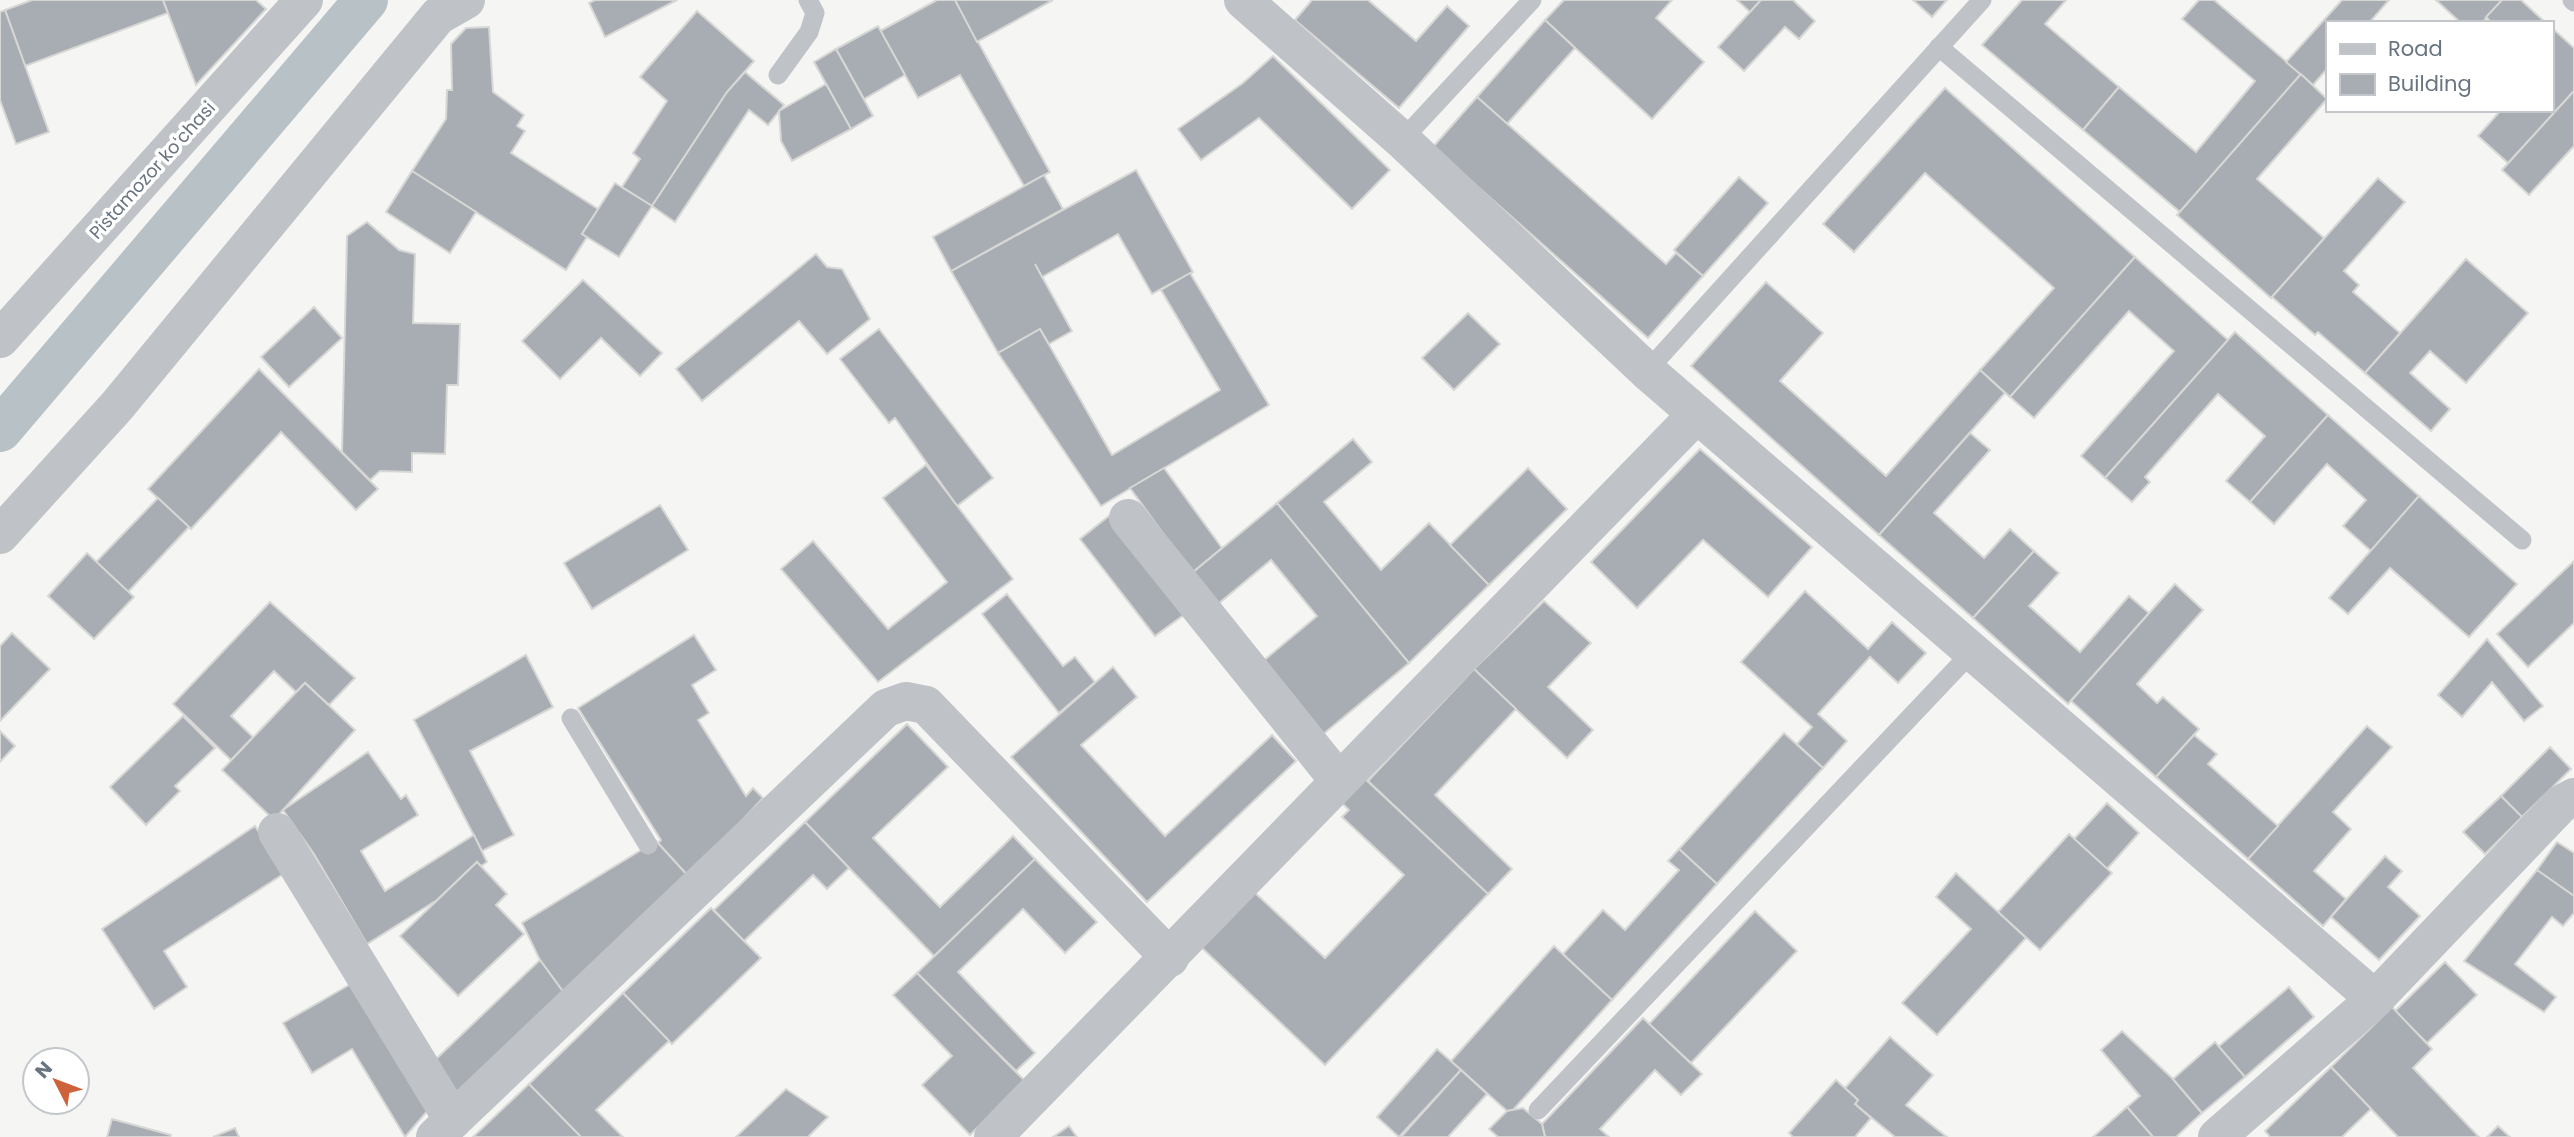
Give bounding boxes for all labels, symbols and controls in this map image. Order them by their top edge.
legend [2326,21,2553,112]
text: Road [2388,34,2443,63]
text: Building [2388,69,2472,98]
street label: Pistamozor koʻchasi [83,96,221,244]
north arrow [21,1046,91,1116]
text: N [29,1056,59,1084]

